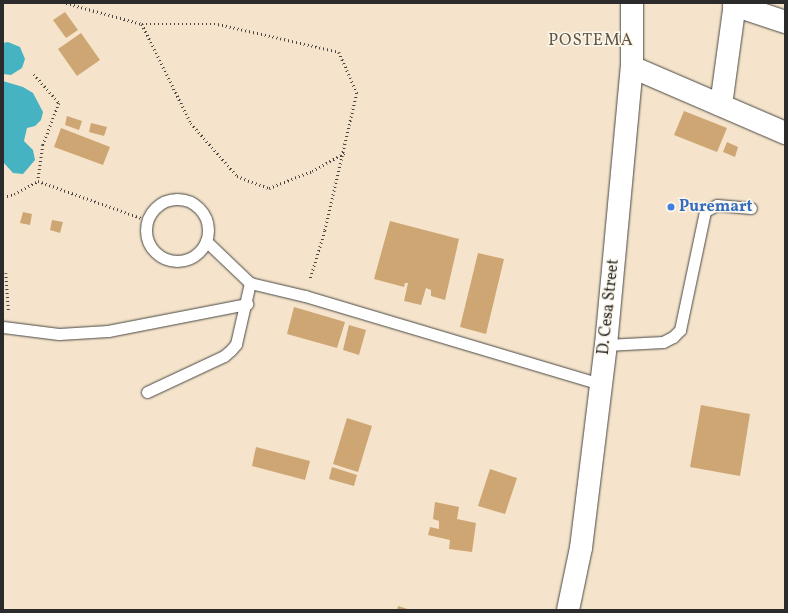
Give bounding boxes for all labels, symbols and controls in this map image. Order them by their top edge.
district label: POSTEMA [548,31,634,51]
place label: Puremart [679,197,753,217]
marker: Puremart [666,202,676,212]
street label: D. Cesa Street [594,258,624,356]

